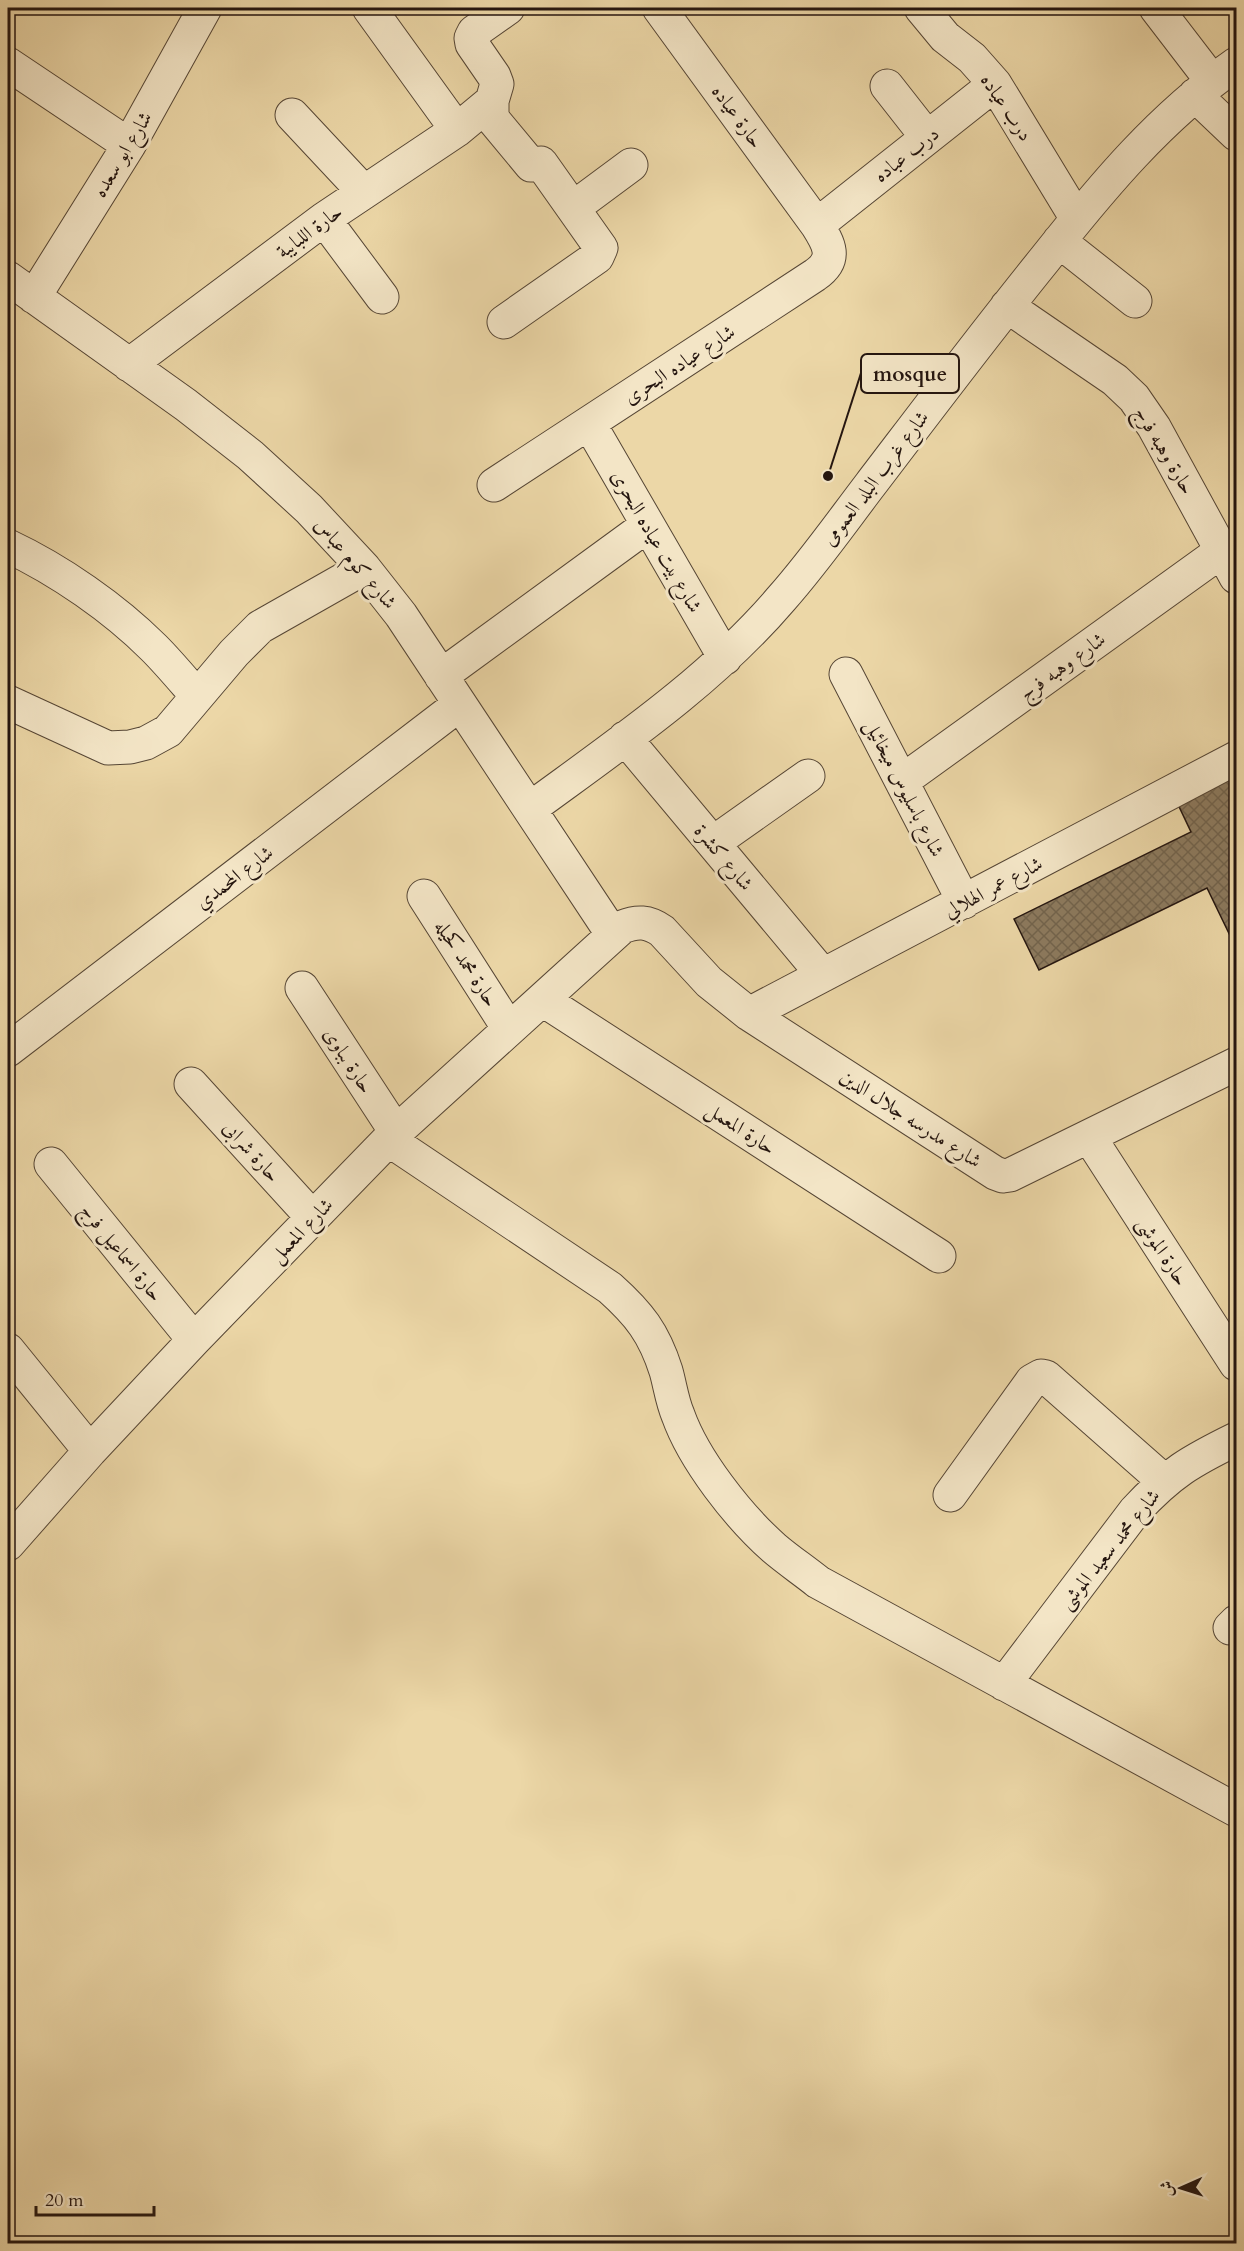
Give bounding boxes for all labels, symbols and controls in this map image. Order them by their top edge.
street label: درب عياده [974,68,1039,146]
street label: حارة عياده [705,79,770,154]
street label: شارع ابو سعده [86,106,162,204]
street label: درب عباده [868,120,945,189]
street label: حارة اللبايبة [271,198,348,265]
street label: شارع عياده البحرى [618,318,742,414]
callout: mosque [861,354,959,393]
text: mosque [873,360,947,389]
street label: حارة وهبه فرج [1124,401,1201,501]
street label: شارع غرب البلد العمومى [816,405,938,554]
street label: شارع بيت عياده البحرى [601,465,708,619]
street label: شارع كوم عباس [305,512,403,618]
street label: شارع وهبه فرج [1014,626,1113,710]
street label: شارع باسليوس ميخائيل [855,715,951,863]
street label: شارع كشرة [685,818,759,899]
street label: شارع المحمدي [190,839,281,919]
street label: شارع عمر الهلالي [939,850,1049,928]
street label: حارة محمد كحيله [428,915,505,1012]
street label: حارة بباوى [317,1022,380,1098]
street label: شارع مدرسه جلال الدين [832,1062,987,1178]
street label: حارة المعمل [700,1096,781,1162]
street label: حارة شرابى [216,1115,287,1189]
street label: شارع المعمل [264,1192,342,1272]
street label: حارة اسماعيل فرج [71,1198,170,1310]
street label: حارة الموشى [1129,1212,1195,1292]
street label: شارع محمد سعيد الموشى [1052,1483,1169,1618]
north arrow [1151,2158,1211,2218]
scale bar [36,2179,154,2217]
text: ش [1156,2180,1178,2197]
text: 20 m [45,2188,84,2213]

